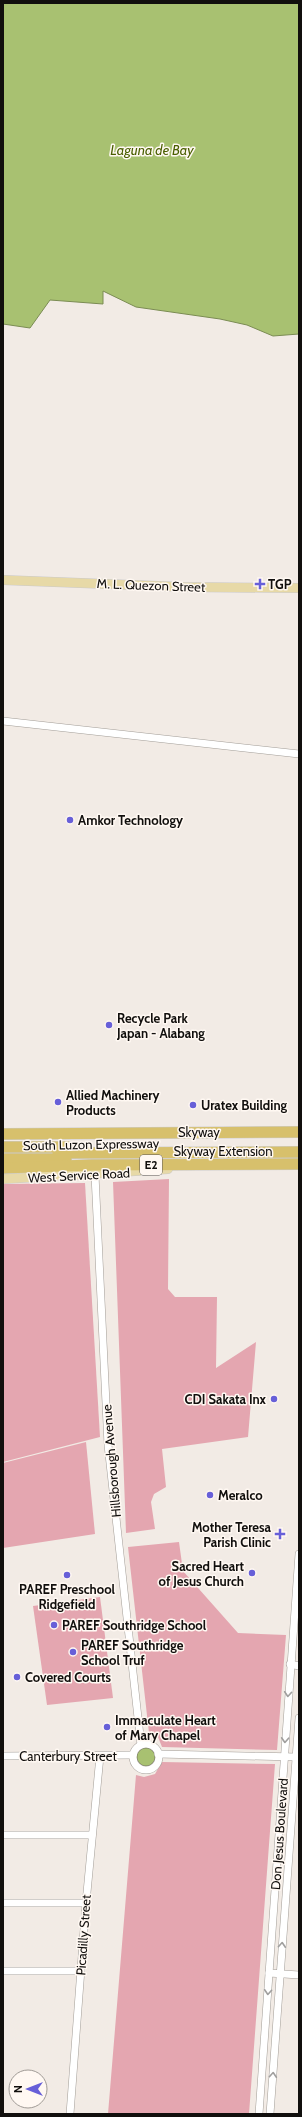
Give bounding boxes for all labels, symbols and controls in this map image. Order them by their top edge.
water label: Laguna de Bay [110,141,194,159]
street label: M. L. Quezon Street [97,575,206,595]
place label: TGP [268,576,292,592]
marker: TGP [255,579,265,589]
place label: Amkor Technology [78,812,183,828]
marker: Amkor Technology [65,815,75,825]
place label: Recycle Park Japan - Alabang [116,1010,205,1041]
marker: Recycle Park Japan - Alabang [104,1020,114,1030]
place label: Allied Machinery Products [66,1087,160,1118]
marker: Allied Machinery Products [53,1097,63,1107]
place label: Uratex Building [201,1097,288,1113]
marker: Uratex Building [188,1100,198,1110]
street label: Skyway [178,1124,220,1140]
street label: South Luzon Expressway [23,1135,160,1153]
street label: Skyway Extension [174,1143,272,1159]
road number: E2 [140,1155,162,1175]
street label: West Service Road [28,1164,130,1186]
place label: CDI Sakata Inx [185,1391,267,1407]
marker: CDI Sakata Inx [269,1394,279,1404]
street label: Hillsborough Avenue [98,1404,124,1518]
place label: Meralco [218,1487,263,1503]
marker: Meralco [205,1490,215,1500]
place label: Mother Teresa Parish Clinic [192,1519,272,1550]
marker: Mother Teresa Parish Clinic [274,1528,286,1540]
place label: Sacred Heart of Jesus Church [159,1558,245,1589]
marker: Sacred Heart of Jesus Church [247,1568,257,1578]
marker: PAREF Preschool Ridgefield [62,1570,72,1580]
place label: PAREF Preschool Ridgefield [19,1581,116,1612]
place label: PAREF Southridge School [62,1617,207,1633]
marker: PAREF Southridge School [49,1620,59,1630]
place label: PAREF Southridge School Truf [81,1637,184,1668]
marker: PAREF Southridge School Truf [68,1647,78,1657]
place label: Covered Courts [25,1669,111,1685]
marker: Covered Courts [12,1672,22,1682]
one-way arrow [284,1691,293,1697]
place label: Immaculate Heart of Mary Chapel [115,1712,216,1743]
marker: Immaculate Heart of Mary Chapel [102,1722,112,1732]
one-way arrow [281,1737,290,1743]
street label: Canterbury Street [19,1748,117,1764]
street label: Don Jesus Boulevard [267,1778,291,1890]
street label: Picadilly Street [72,1893,94,1976]
one-way arrow [278,1942,287,1948]
one-way arrow [263,1989,272,1995]
north arrow [8,2069,48,2109]
one-way arrow [268,2072,277,2078]
text: N [11,2085,25,2093]

